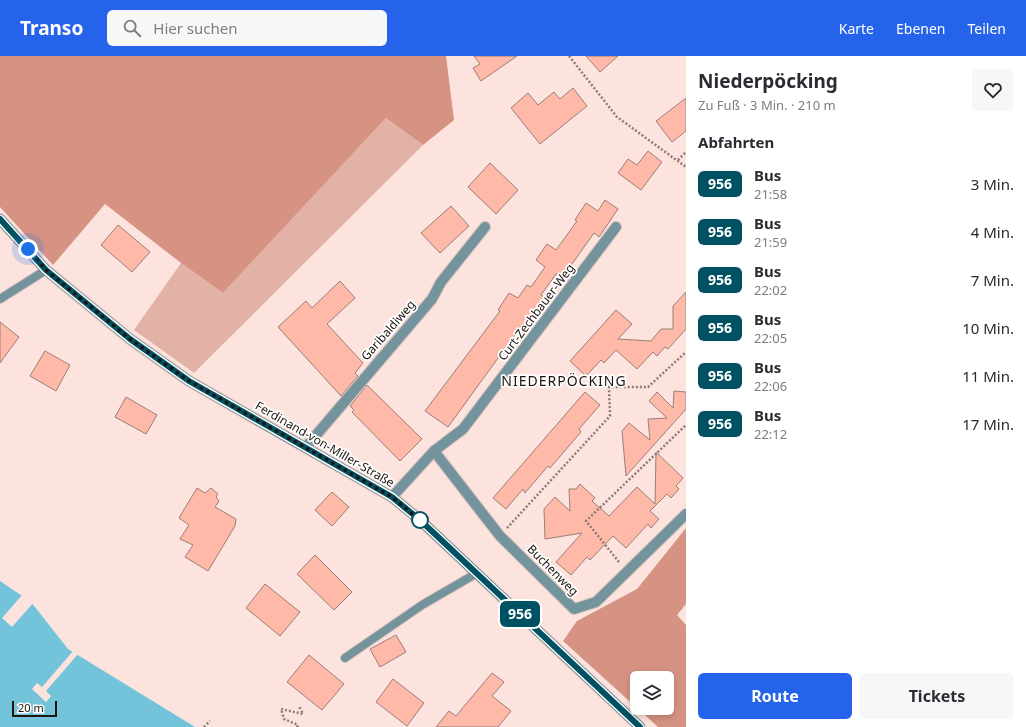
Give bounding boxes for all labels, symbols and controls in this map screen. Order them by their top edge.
search box [107,10,387,46]
text: Transo [20,15,83,41]
icon: search [121,17,143,39]
text: Hier suchen [153,18,237,38]
text: Karte [839,19,874,38]
text: Ebenen [896,19,946,38]
text: Teilen [968,19,1006,38]
text: Niederpöcking [698,68,838,94]
button: heart [972,69,1014,111]
text: Zu Fuß · 3 Min. · 210 m [698,96,836,114]
text: Abfahrten [698,132,774,152]
text: Bus [754,165,781,185]
text: 956 [708,174,732,193]
text: 3 Min. [971,174,1014,194]
text: 21:58 [754,185,787,203]
text: Bus [754,213,781,233]
text: 956 [708,222,732,241]
text: 4 Min. [971,222,1014,242]
text: 21:59 [754,233,787,251]
your location [18,239,38,259]
street label: Curt-Zechbauer-Weg [494,260,578,364]
text: Bus [754,261,781,281]
text: 956 [708,270,732,289]
text: 7 Min. [971,270,1014,290]
text: 22:02 [754,281,787,299]
street label: Garibaldiweg [357,296,419,364]
text: Bus [754,309,781,329]
text: 956 [708,318,732,337]
text: 10 Min. [962,318,1014,338]
text: 22:05 [754,329,787,347]
text: Bus [754,357,781,377]
text: 956 [708,366,732,385]
text: 11 Min. [962,366,1014,386]
district label: NIEDERPÖCKING [501,371,627,390]
text: 22:06 [754,377,787,395]
street label: Ferdinand-von-Miller-Straße [252,397,398,491]
text: Bus [754,405,781,425]
text: 956 [708,414,732,433]
text: 17 Min. [962,414,1014,434]
text: 22:12 [754,425,787,443]
unlabelled marker [411,511,429,529]
street label: Buchenweg [524,541,582,599]
line badge: 956 [497,601,543,627]
text: 956 [508,604,532,623]
map controls [630,671,674,715]
button: layers [630,671,674,715]
button: Route [698,673,852,719]
button: Tickets [860,673,1014,719]
scale bar [12,699,57,718]
text: 20 m [18,700,44,715]

